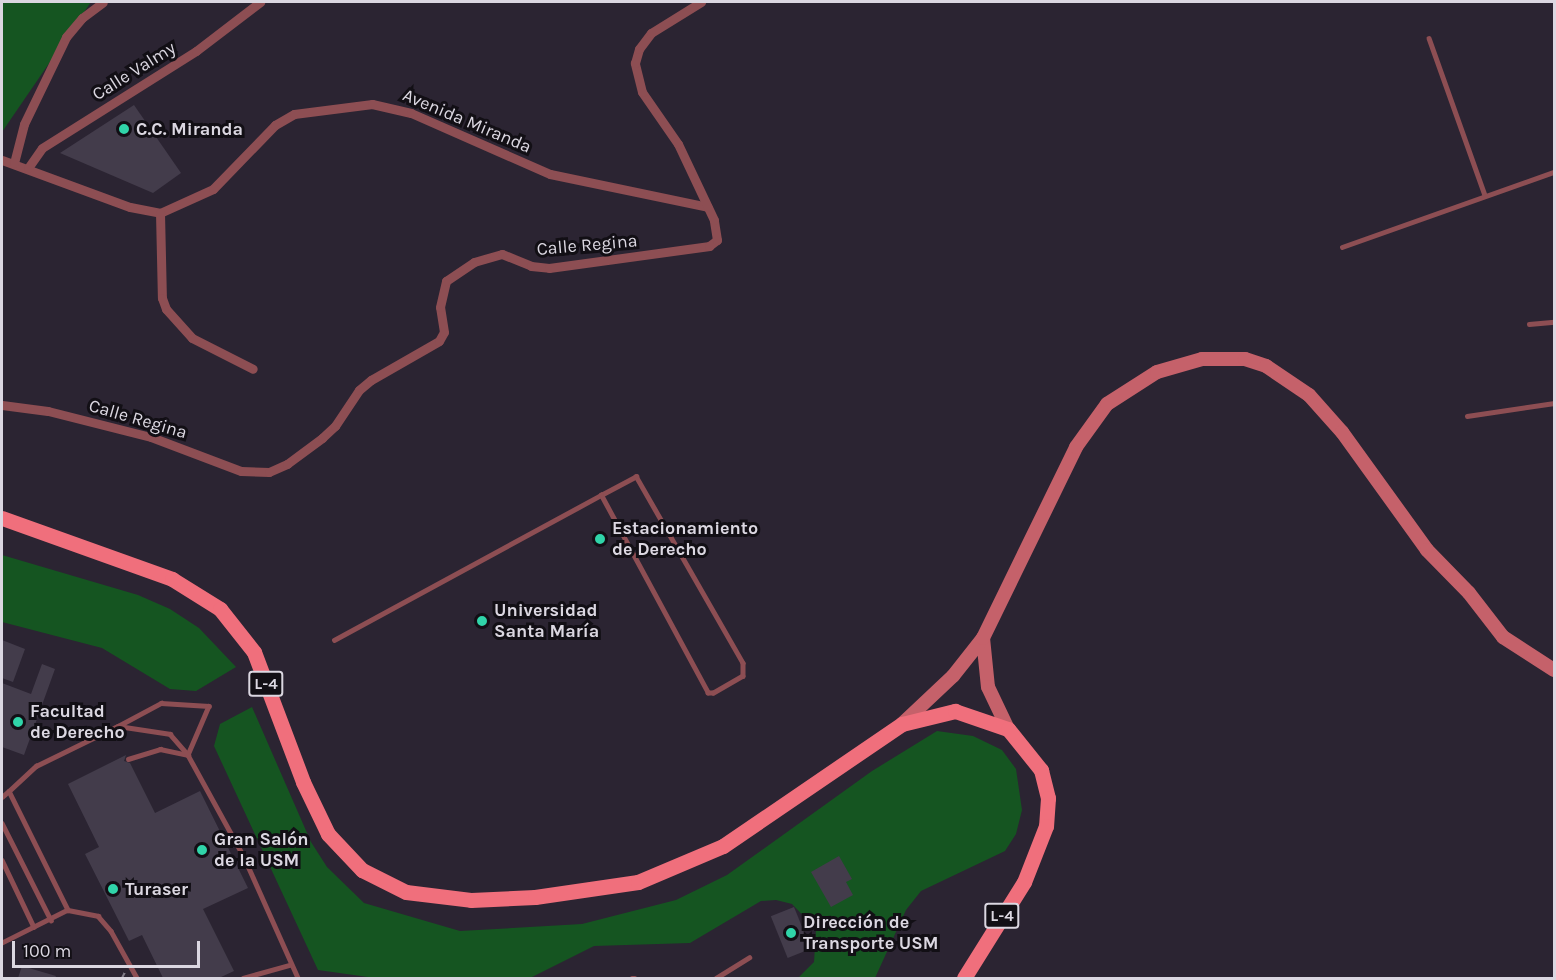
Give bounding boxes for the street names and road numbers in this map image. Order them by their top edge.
street label: Calle Valmy [88,37,180,105]
street label: Avenida Miranda [399,84,535,158]
street label: Calle Regina [536,230,638,260]
street label: Calle Regina [86,395,190,443]
road number: L-4 [248,671,284,697]
road number: L-4 [984,903,1020,929]

